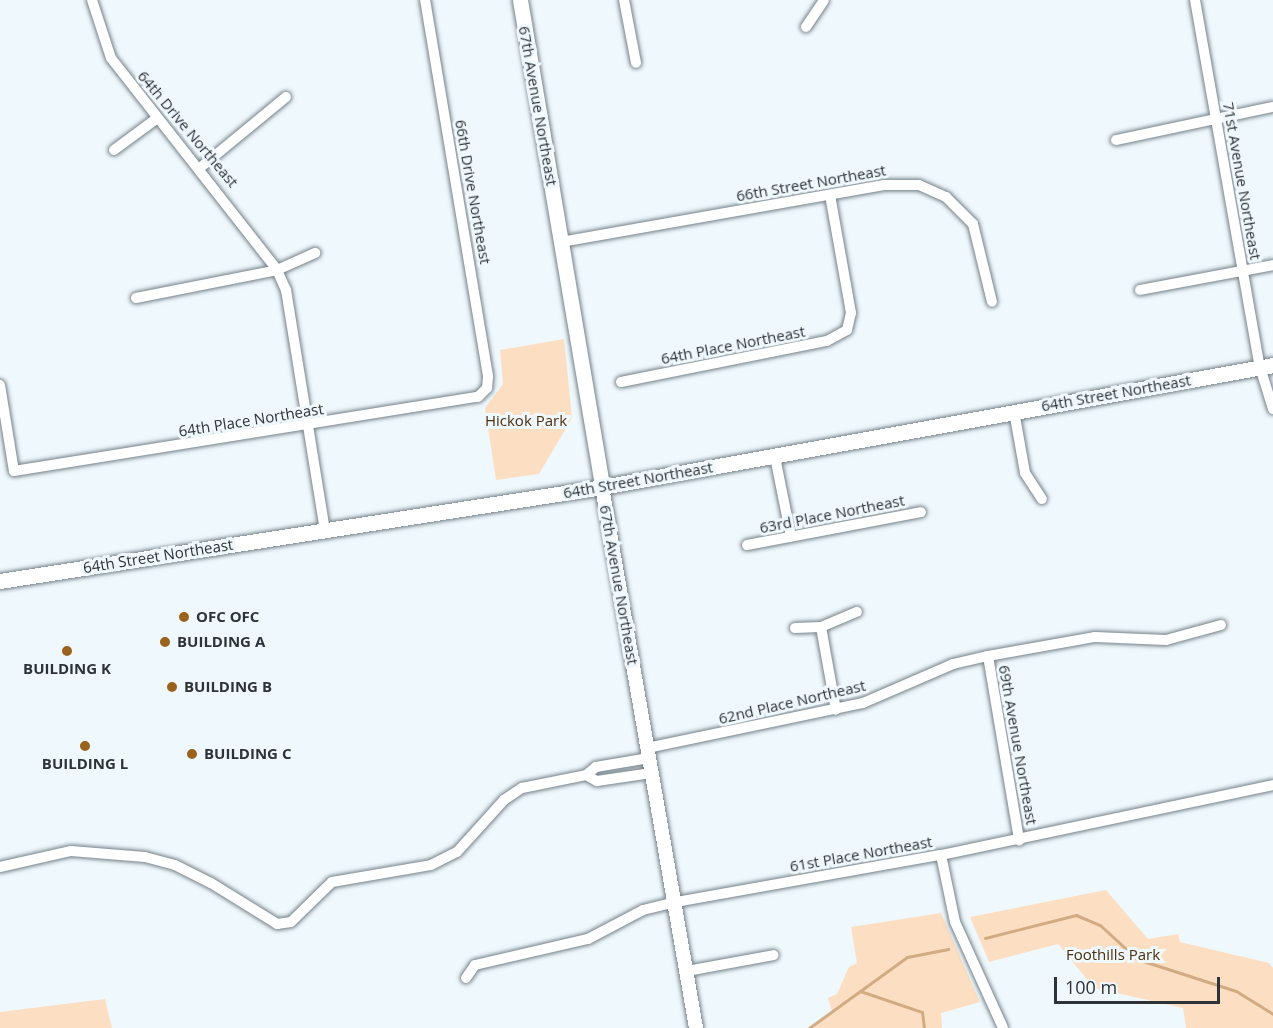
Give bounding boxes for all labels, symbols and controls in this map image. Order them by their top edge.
street label: 67th Avenue Northeast [515,25,561,187]
street label: 64th Drive Northeast [134,67,242,191]
street label: 71st Avenue Northeast [1219,101,1265,261]
street label: 66th Drive Northeast [451,118,495,266]
street label: 66th Street Northeast [735,161,887,205]
street label: 64th Place Northeast [659,322,807,368]
street label: 64th Street Northeast [1040,371,1192,415]
street label: 64th Place Northeast [177,400,325,440]
park label: Hickok Park [485,412,567,430]
street label: 64th Street Northeast [562,458,714,502]
street label: 63rd Place Northeast [758,491,906,537]
street label: 67th Avenue Northeast [596,504,642,666]
street label: 64th Street Northeast [82,535,234,577]
place label: OFC OFC [196,608,259,626]
marker: OFC OFC [177,610,191,624]
place label: BUILDING A [177,633,265,651]
marker: BUILDING A [158,635,172,649]
marker: BUILDING K [60,644,74,658]
place label: BUILDING K [23,660,111,678]
street label: 69th Avenue Northeast [995,664,1041,826]
street label: 62nd Place Northeast [717,676,867,728]
place label: BUILDING B [184,678,272,696]
marker: BUILDING B [165,680,179,694]
marker: BUILDING L [78,739,92,753]
place label: BUILDING C [204,745,291,763]
marker: BUILDING C [185,747,199,761]
place label: BUILDING L [42,755,128,773]
street label: 61st Place Northeast [788,833,934,875]
park label: Foothills Park [1066,946,1160,964]
scale bar [1057,965,1224,1003]
text: 100 m [1065,975,1117,999]

